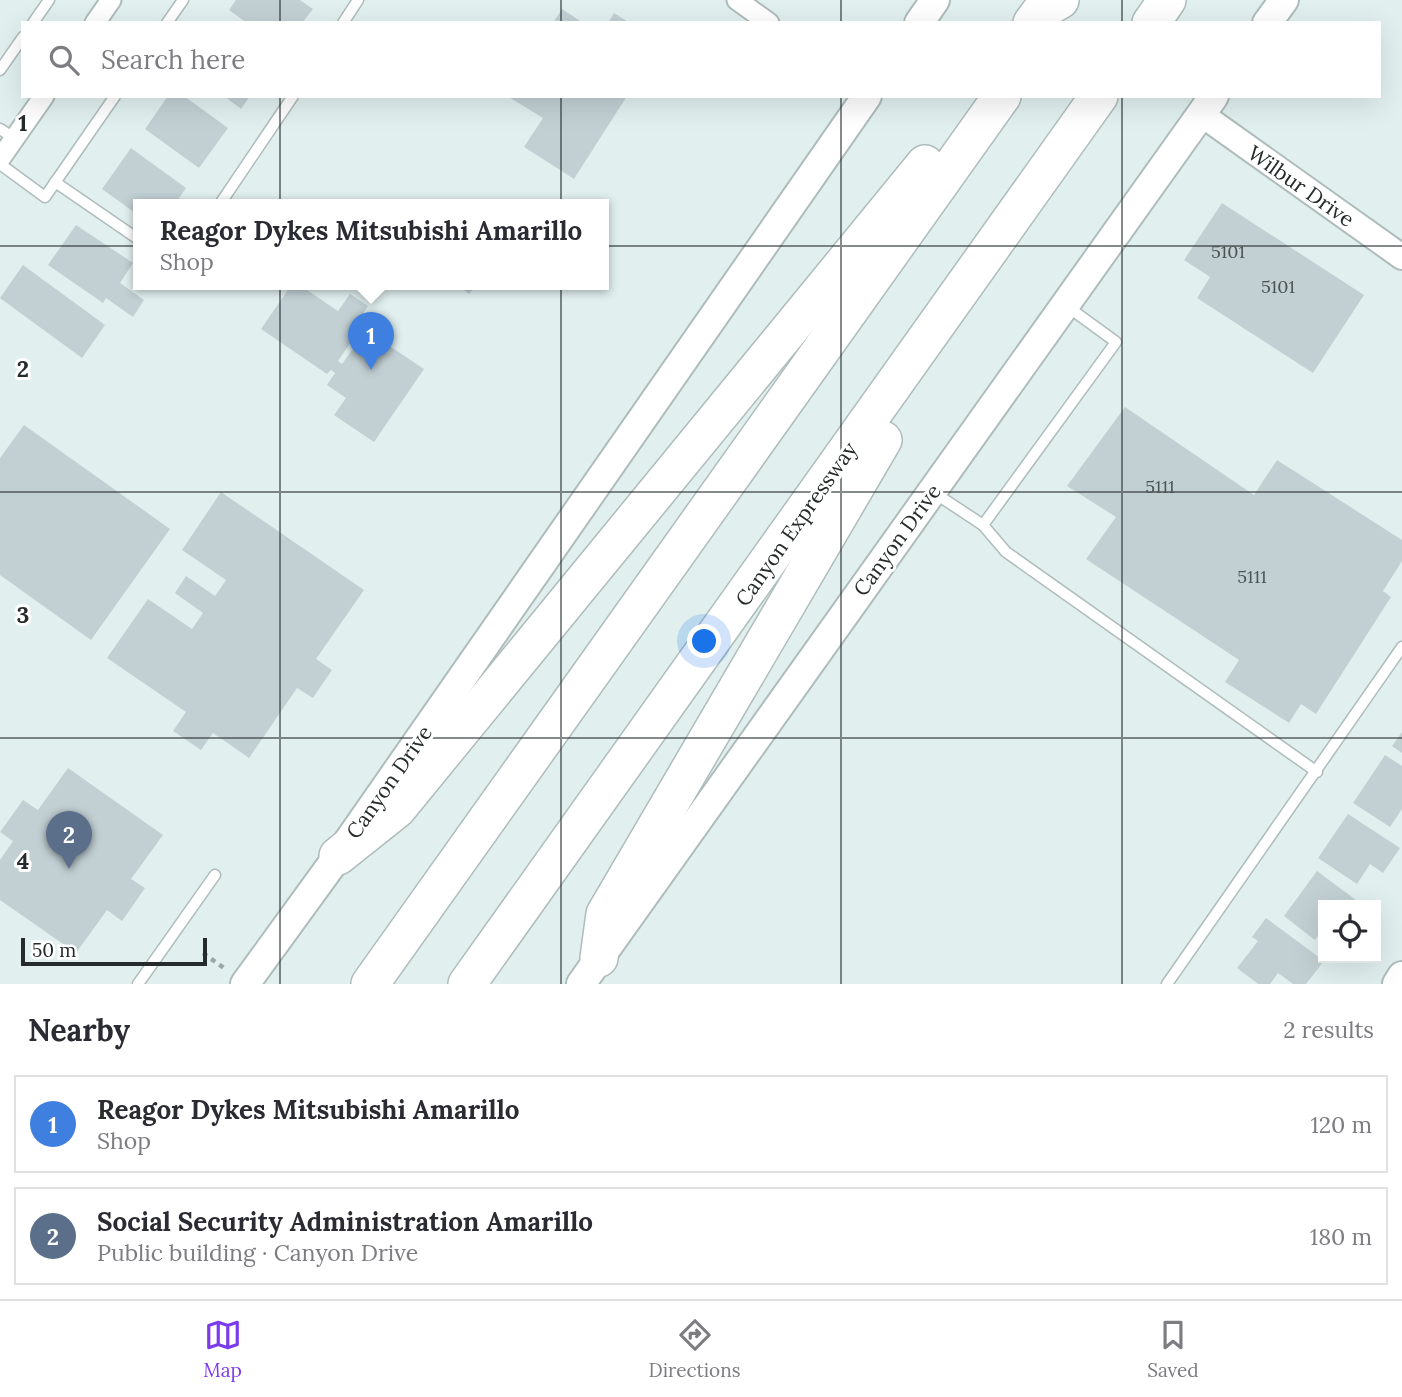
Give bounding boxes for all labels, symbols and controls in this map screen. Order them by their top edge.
search box [21,21,1381,98]
icon: search [45,41,83,79]
text: Search here [101,43,245,76]
text: 1 [18,108,28,137]
street label: Wilbur Drive [1242,139,1360,233]
popup [133,199,609,290]
text: Reagor Dykes Mitsubishi Amarillo [160,214,582,247]
house number: 5101 [1211,240,1245,263]
text: Shop [160,247,214,276]
house number: 5101 [1261,275,1295,298]
pin: 1 [348,312,394,370]
text: 2 [17,354,29,383]
street label: Canyon Expressway [729,437,863,611]
house number: 5111 [1145,475,1175,498]
street label: Canyon Drive [847,479,947,601]
house number: 5111 [1237,565,1267,588]
text: 3 [17,600,29,629]
your location [687,624,721,658]
street label: Canyon Drive [340,720,438,844]
pin: 2 [46,811,92,869]
text: 4 [17,846,29,875]
map controls [1318,900,1381,963]
button: locate [1318,900,1381,963]
scale bar [21,935,206,967]
text: 50 m [32,938,76,962]
text: Nearby [28,1011,130,1049]
text: 2 results [1283,1015,1374,1044]
text: Reagor Dykes Mitsubishi Amarillo [97,1093,520,1126]
text: 1 [48,1110,58,1139]
text: 120 m [1310,1110,1372,1139]
text: Shop [97,1126,151,1155]
text: Social Security Administration Amarillo [97,1205,593,1238]
text: 2 [47,1222,59,1251]
text: 180 m [1310,1222,1372,1251]
text: Public building · Canyon Drive [97,1238,418,1267]
tab: Map [203,1316,242,1382]
tab: Directions [649,1316,741,1382]
tab: Saved [1147,1316,1199,1382]

